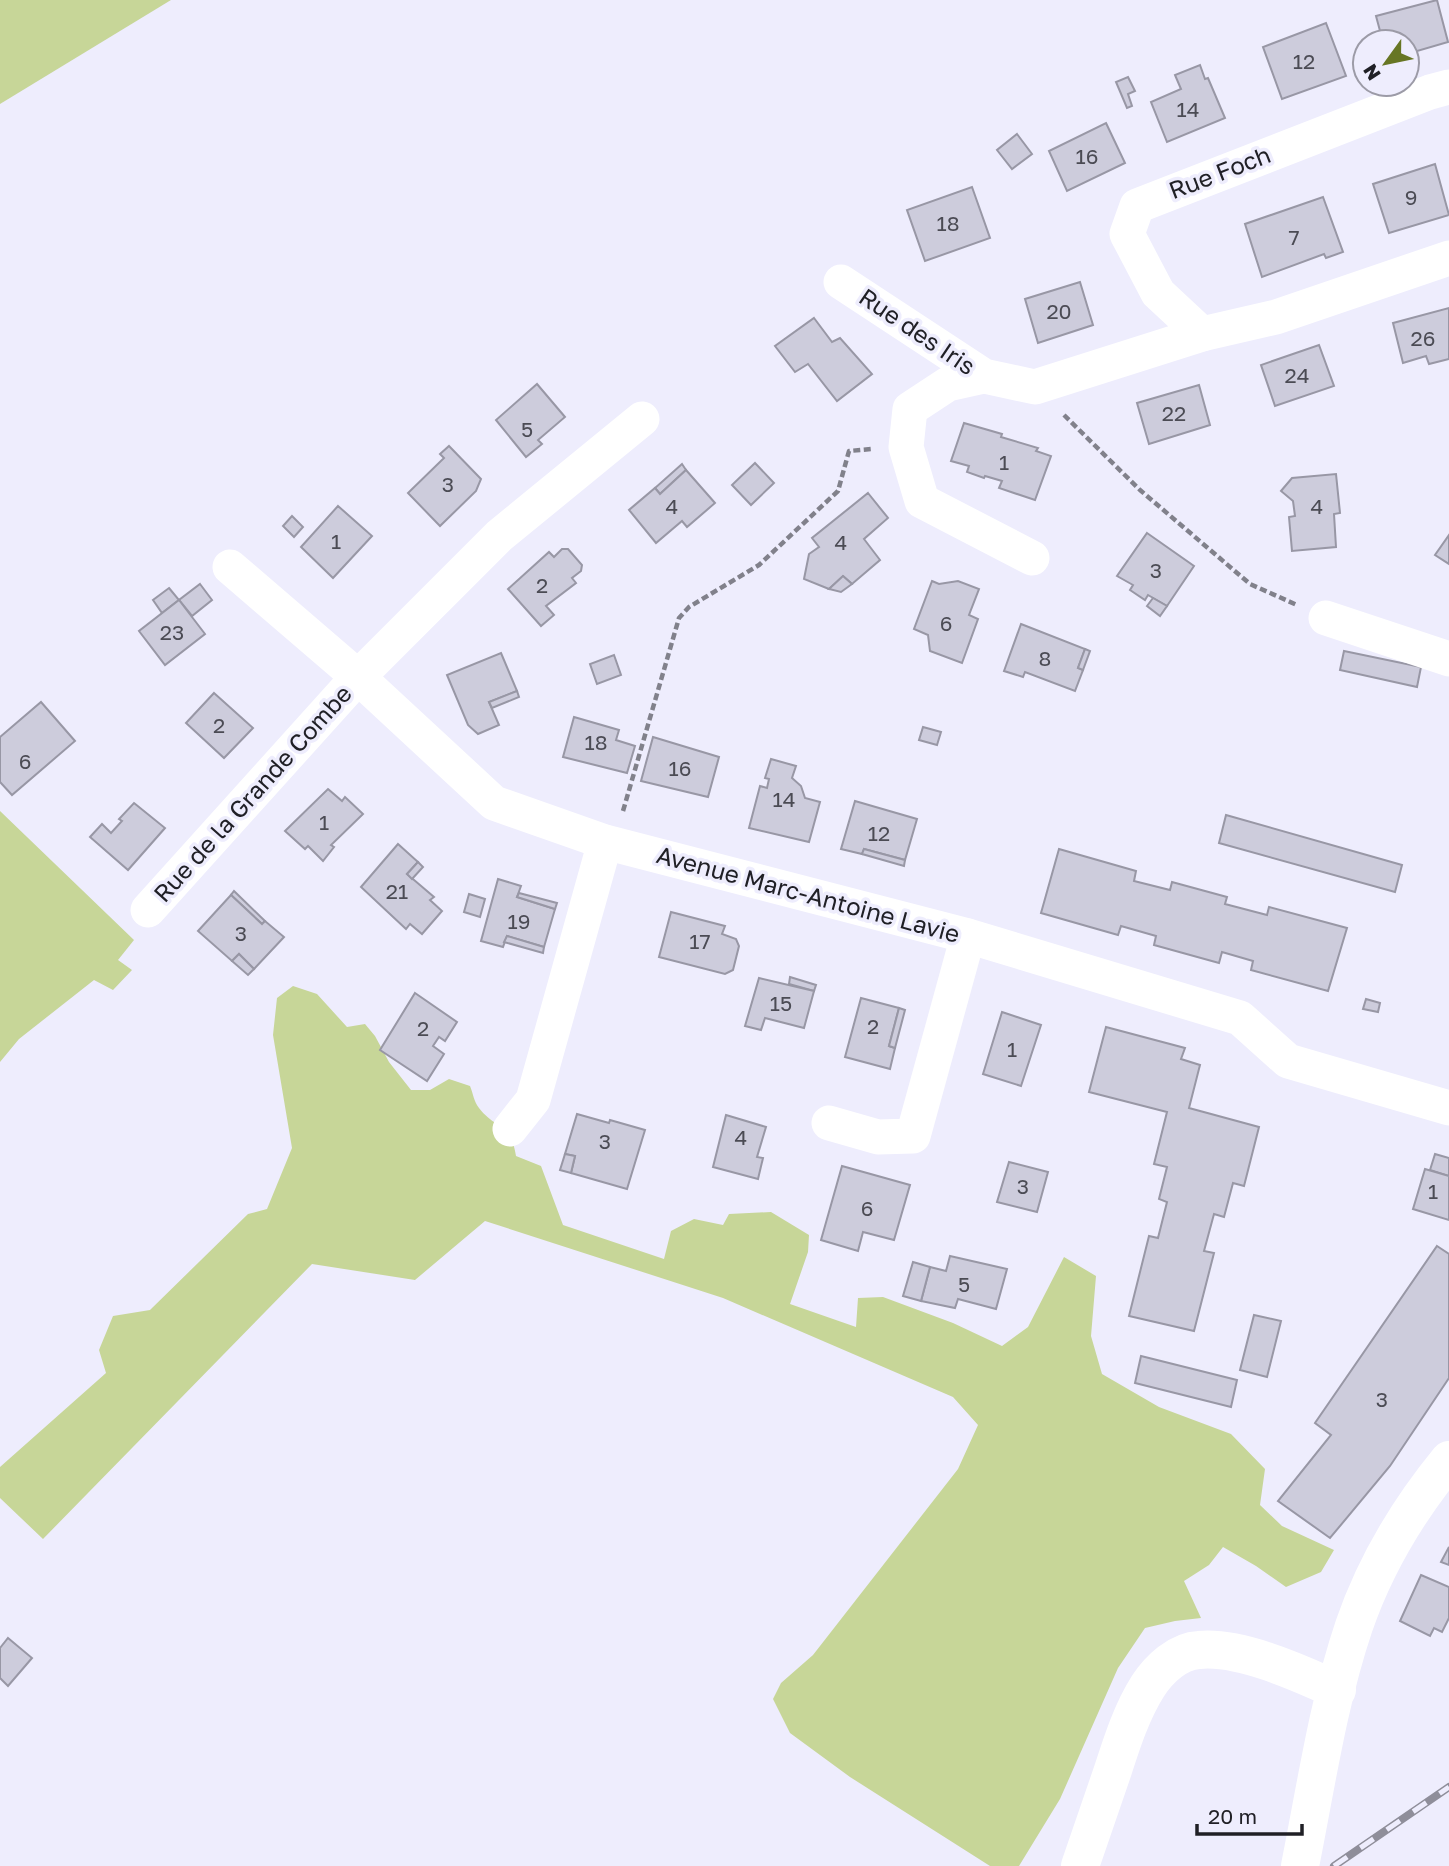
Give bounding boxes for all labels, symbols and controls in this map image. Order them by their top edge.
north arrow [1351,28,1421,98]
house number: 12 [1293,48,1315,74]
text: N [1358,60,1385,85]
house number: 14 [1177,96,1200,122]
street label: Rue Foch [1165,139,1274,204]
house number: 16 [1076,143,1098,169]
house number: 9 [1405,184,1417,210]
house number: 18 [937,210,960,236]
house number: 7 [1288,224,1300,250]
street label: Rue des Iris [854,281,981,380]
house number: 20 [1046,298,1072,324]
house number: 26 [1411,325,1435,351]
house number: 24 [1285,362,1310,388]
house number: 22 [1162,400,1186,426]
house number: 5 [521,416,533,442]
house number: 1 [999,449,1009,475]
house number: 3 [442,471,454,497]
house number: 4 [666,493,678,519]
house number: 4 [1311,493,1323,519]
house number: 1 [331,528,341,554]
house number: 4 [835,529,847,555]
house number: 3 [1150,557,1162,583]
house number: 2 [536,572,548,598]
house number: 6 [940,610,952,636]
house number: 23 [160,619,184,645]
house number: 8 [1039,645,1051,671]
street label: Rue de la Grande Combe [147,679,357,907]
house number: 2 [213,712,225,738]
house number: 18 [585,729,608,755]
house number: 6 [19,748,31,774]
house number: 16 [669,755,691,781]
house number: 14 [773,786,796,812]
house number: 1 [319,809,329,835]
house number: 12 [868,820,890,846]
street label: Avenue Marc-Antoine Lavie [654,839,963,948]
house number: 21 [386,878,408,904]
house number: 19 [508,908,530,934]
house number: 3 [235,920,247,946]
house number: 17 [689,928,711,954]
house number: 15 [770,990,792,1016]
house number: 2 [867,1013,879,1039]
house number: 2 [417,1015,429,1041]
house number: 1 [1007,1036,1017,1062]
house number: 4 [735,1124,747,1150]
house number: 3 [599,1128,611,1154]
house number: 3 [1017,1173,1029,1199]
house number: 1 [1428,1178,1438,1204]
house number: 6 [861,1195,873,1221]
house number: 5 [958,1271,970,1297]
house number: 3 [1376,1386,1388,1412]
scale bar [1197,1792,1302,1836]
text: 20 m [1208,1803,1257,1829]

